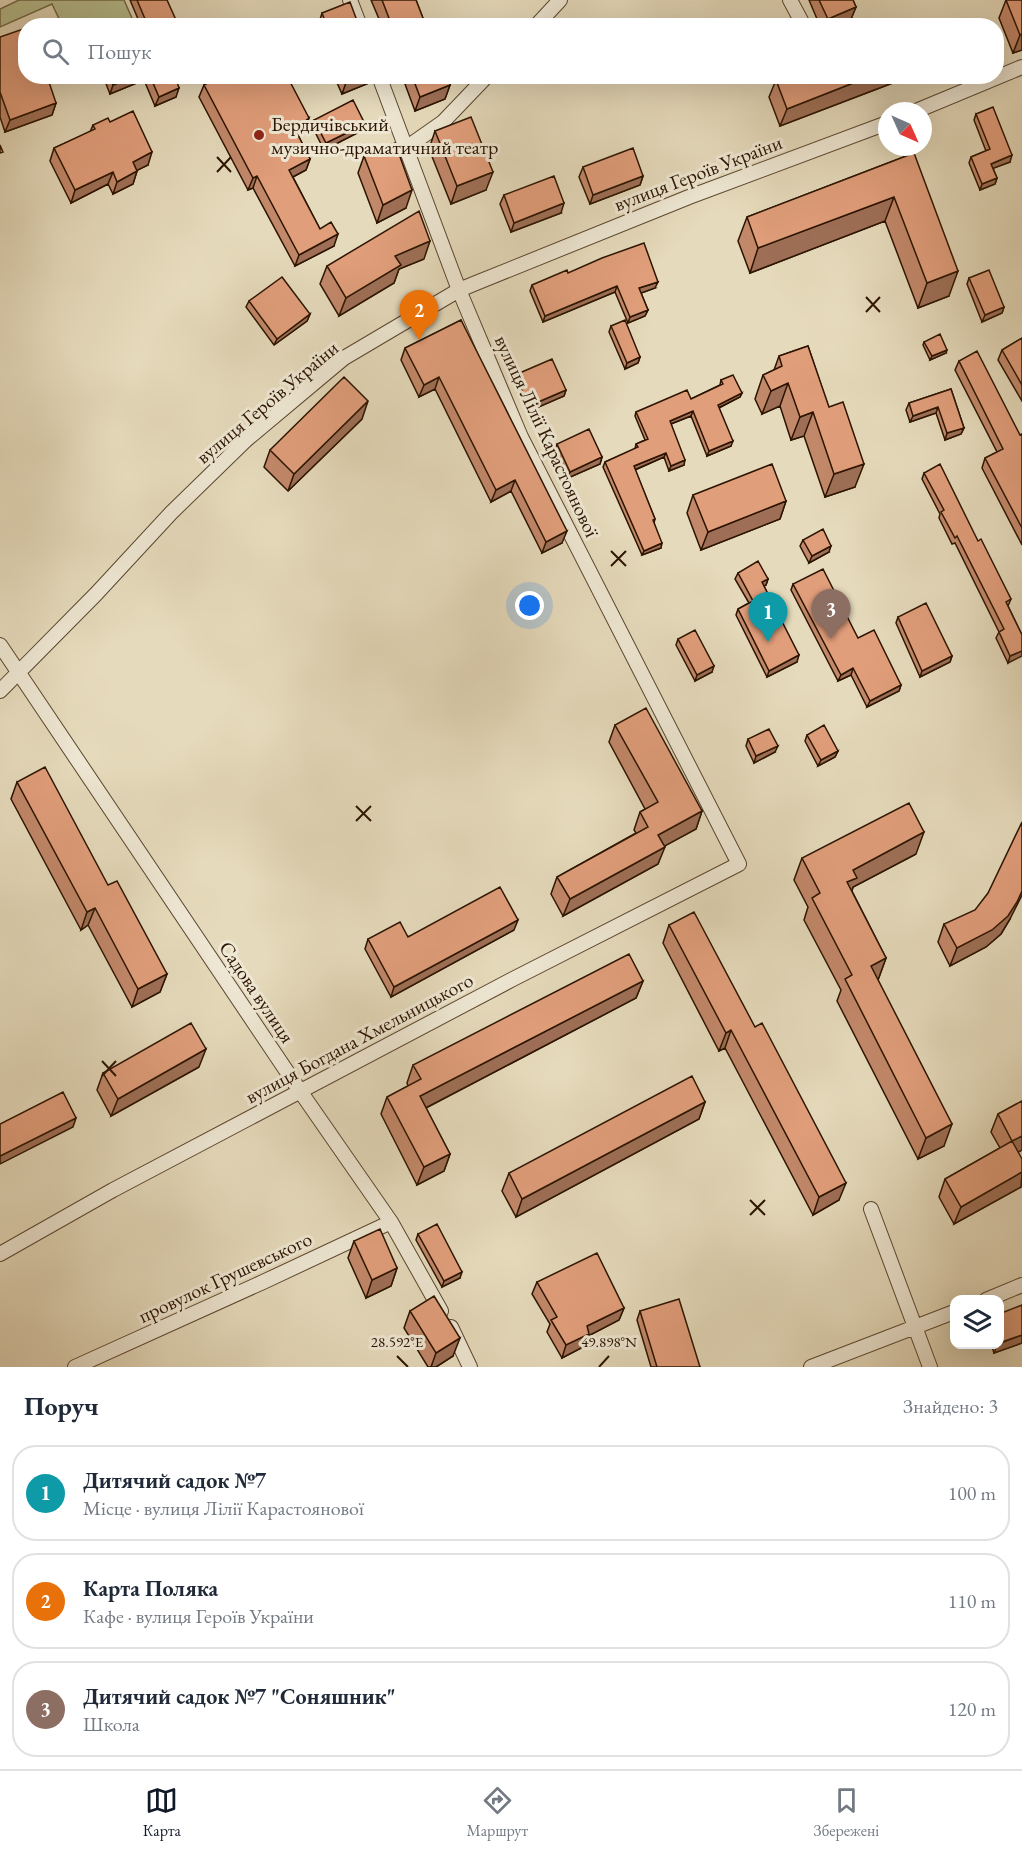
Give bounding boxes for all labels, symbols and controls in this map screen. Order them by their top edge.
search box [18,18,1004,84]
icon: search [39,35,72,68]
text: Пошук [87,37,151,66]
north arrow [878,102,932,156]
place label: Бердичівський музично-драматичний театр [271,111,498,160]
marker: Бердичівський музично-драматичний театр [252,128,266,142]
street label: вулиця Героїв України [610,129,786,217]
pin: 2 [400,290,438,340]
street label: вулиця Лілії Карастоянової [489,331,606,542]
street label: вулиця Героїв України [190,334,344,469]
pin: 3 [812,590,850,639]
your location [515,591,544,620]
pin: 1 [748,592,788,642]
street label: Садова вулиця [213,936,301,1048]
street label: вулиця Богдана Хмельницького [241,967,478,1109]
street label: провулок Грушевського [134,1225,316,1329]
map controls [950,1295,1004,1349]
button: layers [950,1295,1004,1349]
text: 28.592°E [371,1332,424,1351]
text: 49.898°N [581,1332,637,1351]
text: Поруч [24,1389,99,1423]
text: Знайдено: 3 [903,1393,998,1419]
text: Дитячий садок №7 [83,1466,266,1495]
text: 1 [40,1480,51,1506]
text: 100 m [948,1480,996,1506]
text: Місце · вулиця Лілії Карастоянової [83,1495,364,1521]
text: Карта Поляка [83,1574,218,1603]
text: 2 [40,1588,51,1614]
text: 110 m [948,1588,996,1614]
text: Кафе · вулиця Героїв України [83,1603,314,1629]
text: Дитячий садок №7 "Соняшник" [83,1682,396,1711]
text: 3 [40,1696,51,1722]
text: 120 m [948,1696,996,1722]
text: Школа [83,1711,140,1737]
tab: Карта [143,1784,181,1841]
tab: Маршрут [467,1784,528,1841]
tab: Збережені [814,1784,879,1841]

